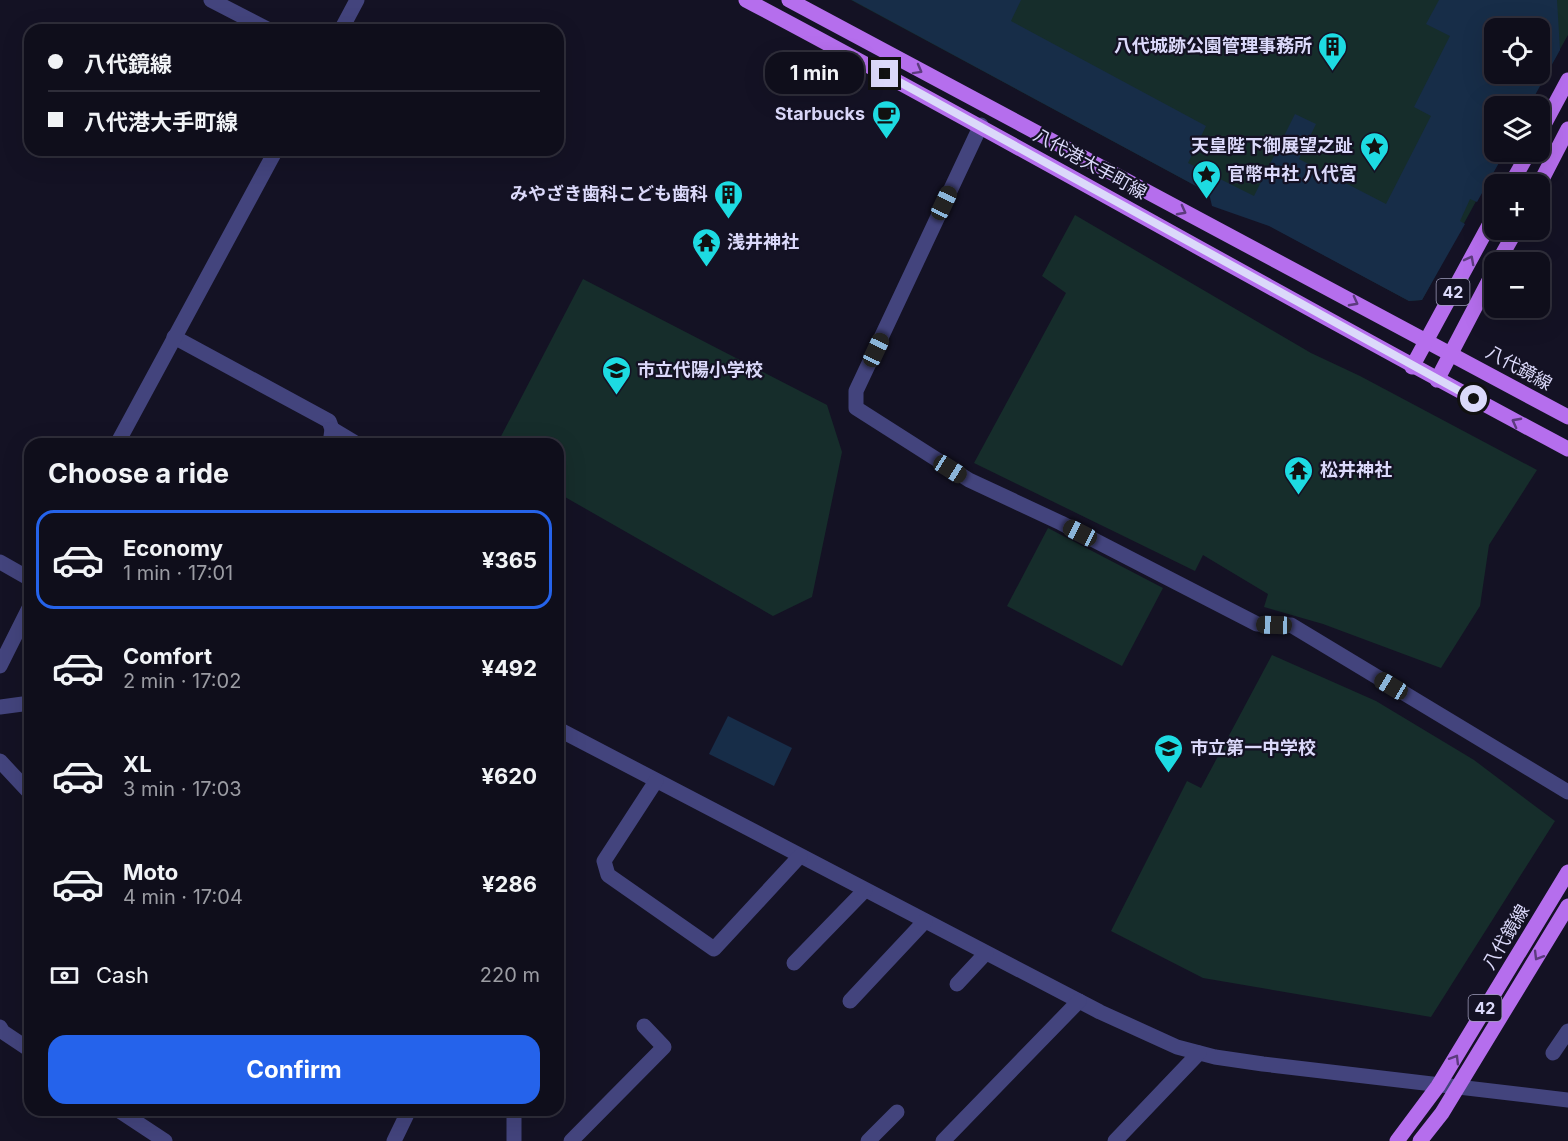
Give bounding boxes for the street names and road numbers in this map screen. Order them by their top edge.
street label: 八代港大手町線 [1030,124,1150,203]
road number: 42 [1436,279,1470,305]
street label: 八代鏡線 [1483,341,1556,394]
street label: 八代鏡線 [1478,900,1533,973]
road number: 42 [1468,995,1502,1021]

